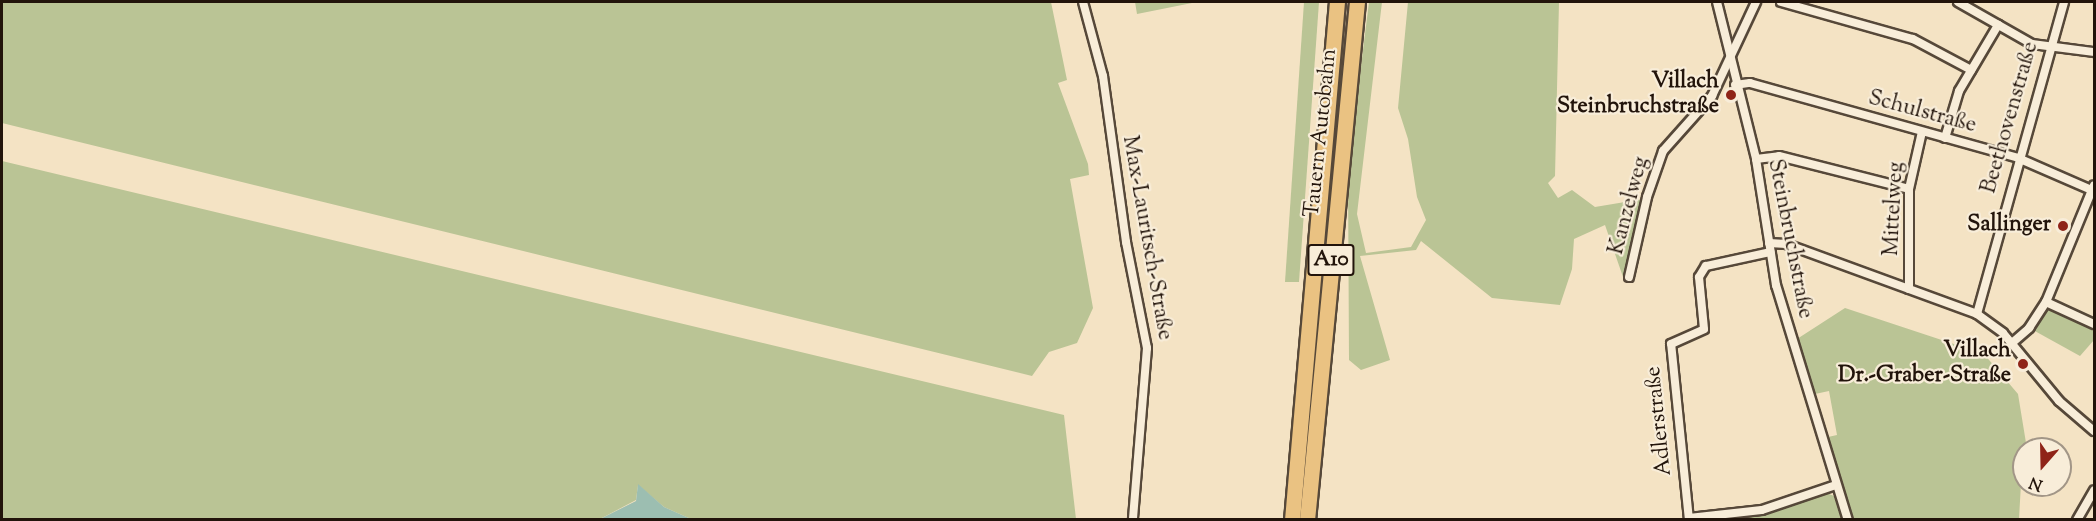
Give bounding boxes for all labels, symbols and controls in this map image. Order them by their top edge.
street label: Beethovenstraße [1977,39,2045,197]
street label: Tauern Autobahn [1300,47,1344,219]
place label: Villach Steinbruchstraße [1557,69,1719,120]
street label: Schulstraße [1865,86,1979,140]
marker: Villach Steinbruchstraße [1724,88,1738,102]
street label: Max-Lauritsch-Straße [1115,134,1177,342]
street label: Kanzelweg [1604,154,1656,258]
street label: Steinbruchstraße [1761,157,1817,321]
street label: Mittelweg [1879,161,1911,257]
place label: Sallinger [1967,213,2051,239]
marker: Sallinger [2056,219,2070,233]
road number: A10 [1307,242,1355,278]
place label: Villach Dr.-Graber-Straße [1838,338,2011,390]
marker: Villach Dr.-Graber-Straße [2016,357,2030,371]
street label: Adlerstraße [1641,365,1679,477]
north arrow [2012,437,2072,497]
text: N [2026,470,2046,495]

